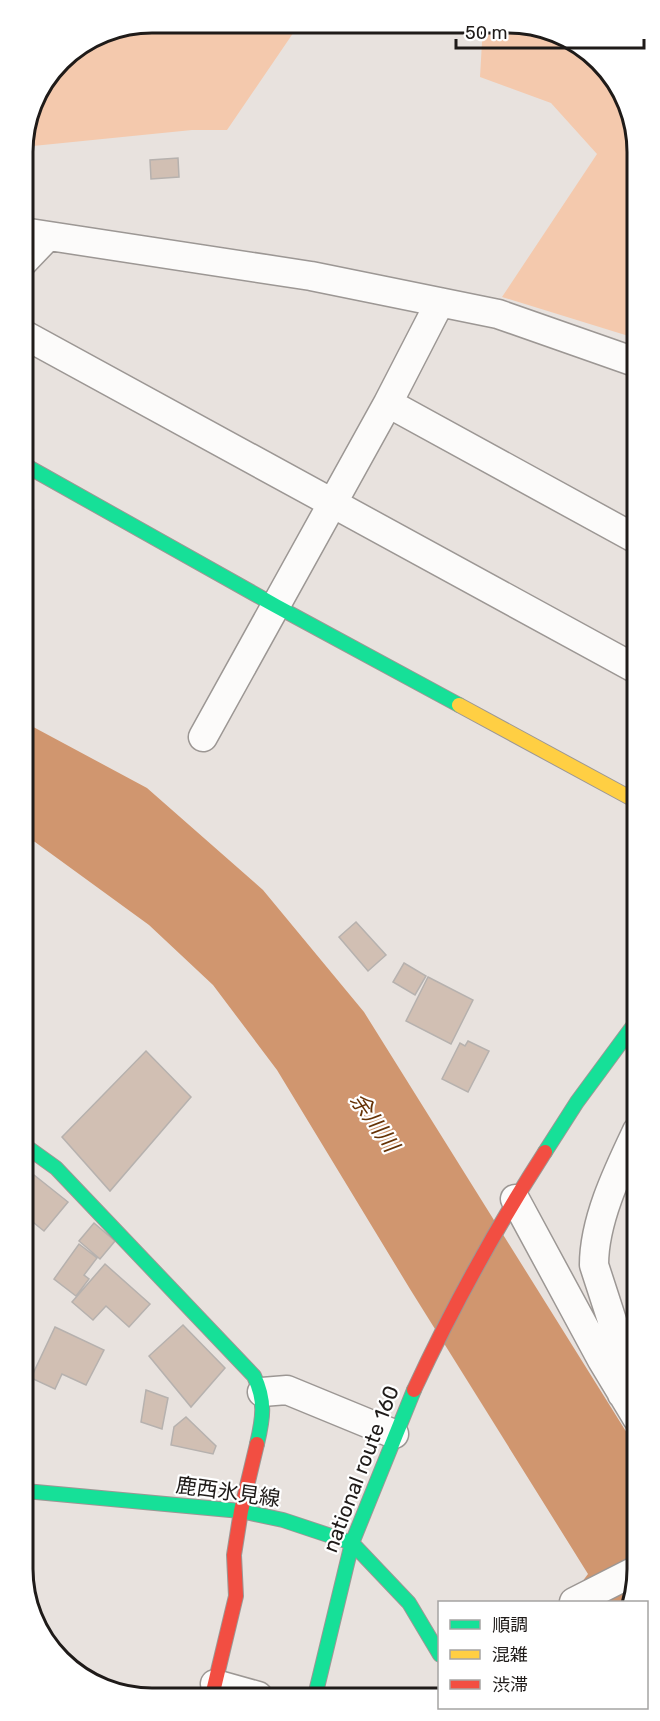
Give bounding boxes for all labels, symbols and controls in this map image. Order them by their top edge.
scale bar [456,12,644,50]
text: 50 m [465,22,508,44]
water label: 余川川 [345,1088,406,1159]
street label: national route 160 [317,1382,404,1556]
street label: 鹿西氷見線 [174,1472,282,1511]
legend [438,1601,648,1709]
text: 順調 [492,1614,528,1636]
text: 混雑 [492,1644,528,1666]
text: 渋滞 [492,1674,528,1696]

